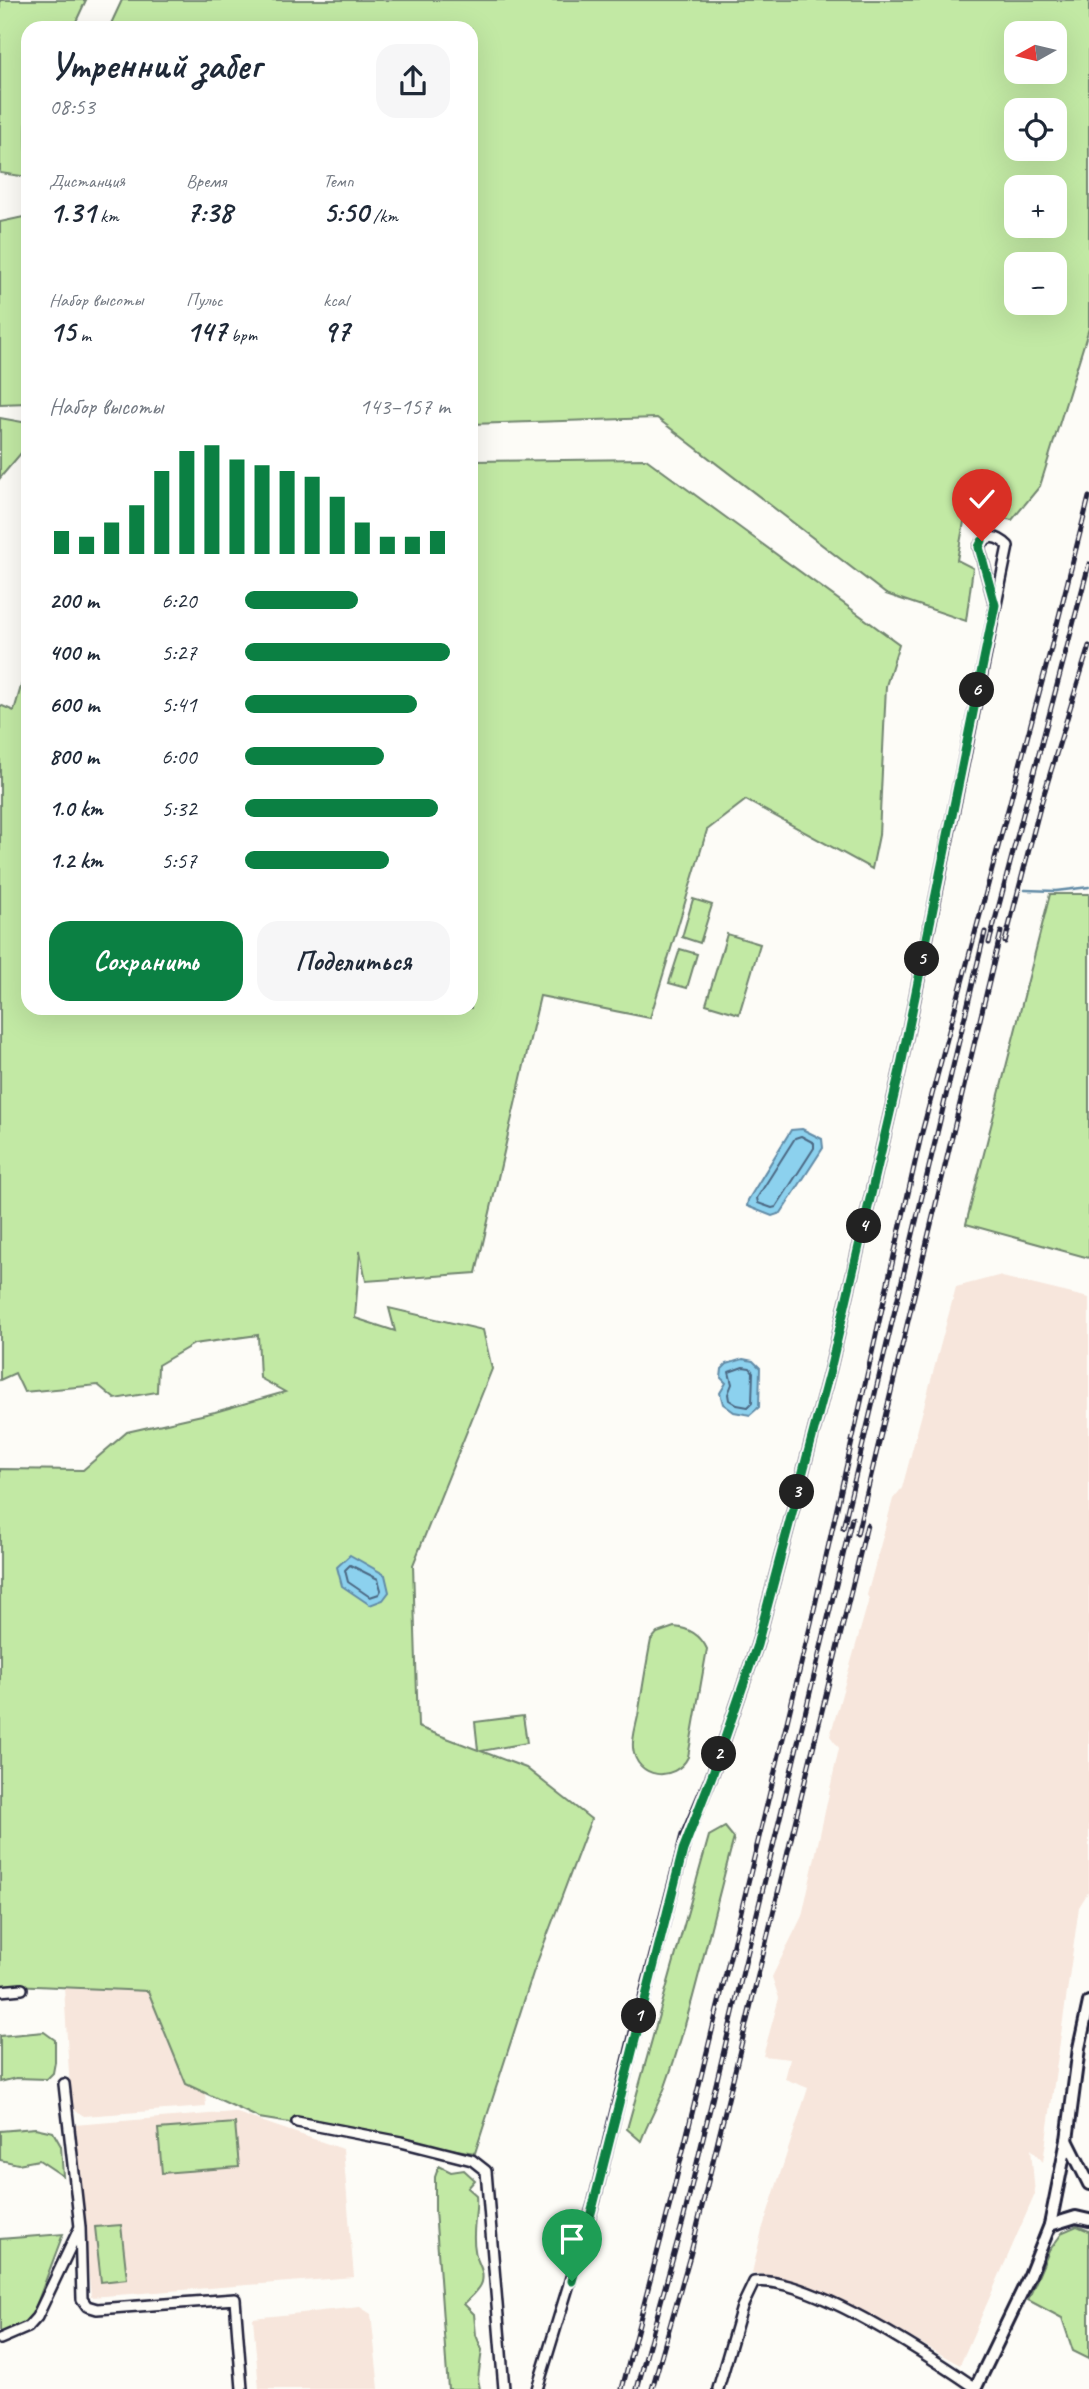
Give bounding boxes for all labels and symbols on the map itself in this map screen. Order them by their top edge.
north arrow [1004,21,1068,84]
pin [952,469,1012,541]
pin: 6 [960,672,995,708]
pin: 5 [904,942,940,976]
pin: 4 [846,1208,882,1244]
pin: 3 [780,1474,814,1510]
pin: 2 [702,1736,736,1772]
pin: 1 [622,1998,656,2034]
pin [542,2209,602,2281]

